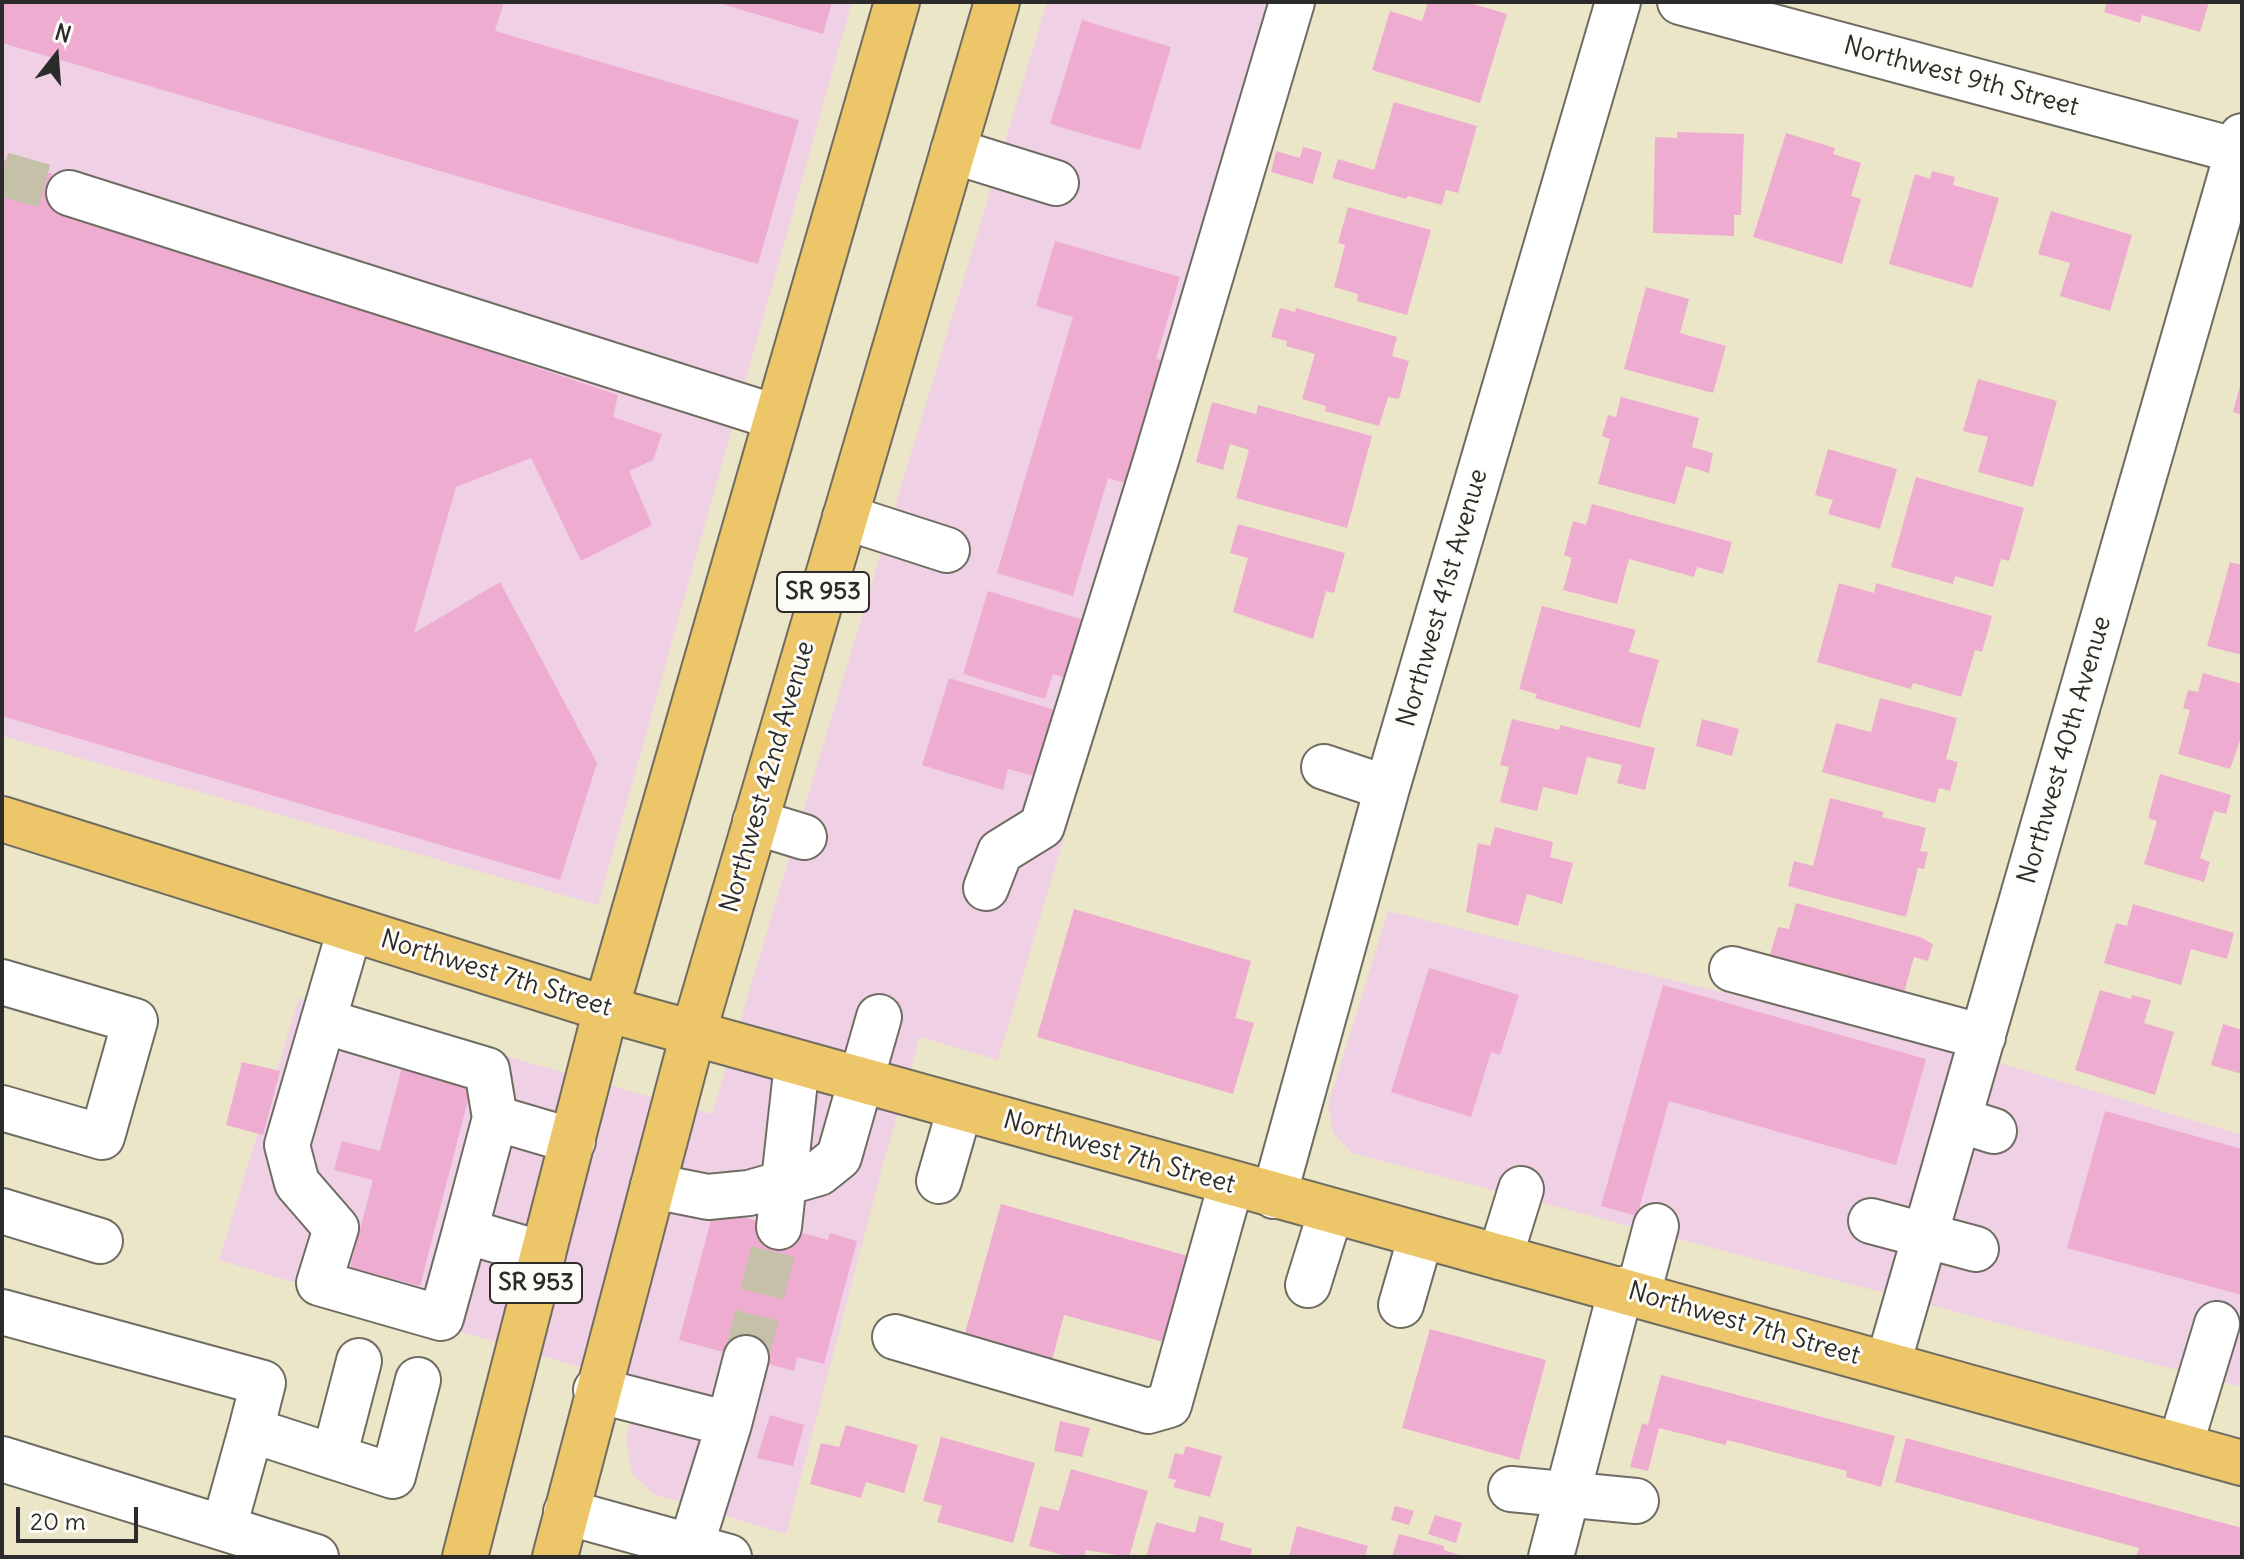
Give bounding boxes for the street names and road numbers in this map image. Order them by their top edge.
street label: Northwest 9th Street [1840,31,2082,123]
street label: Northwest 41st Avenue [1391,465,1495,731]
road number: SR 953 [777,572,869,612]
street label: Northwest 40th Avenue [2012,613,2118,887]
street label: Northwest 42nd Avenue [714,638,822,916]
street label: Northwest 7th Street [377,924,615,1024]
street label: Northwest 7th Street [999,1105,1239,1201]
road number: SR 953 [490,1263,582,1303]
street label: Northwest 7th Street [1624,1276,1864,1372]

